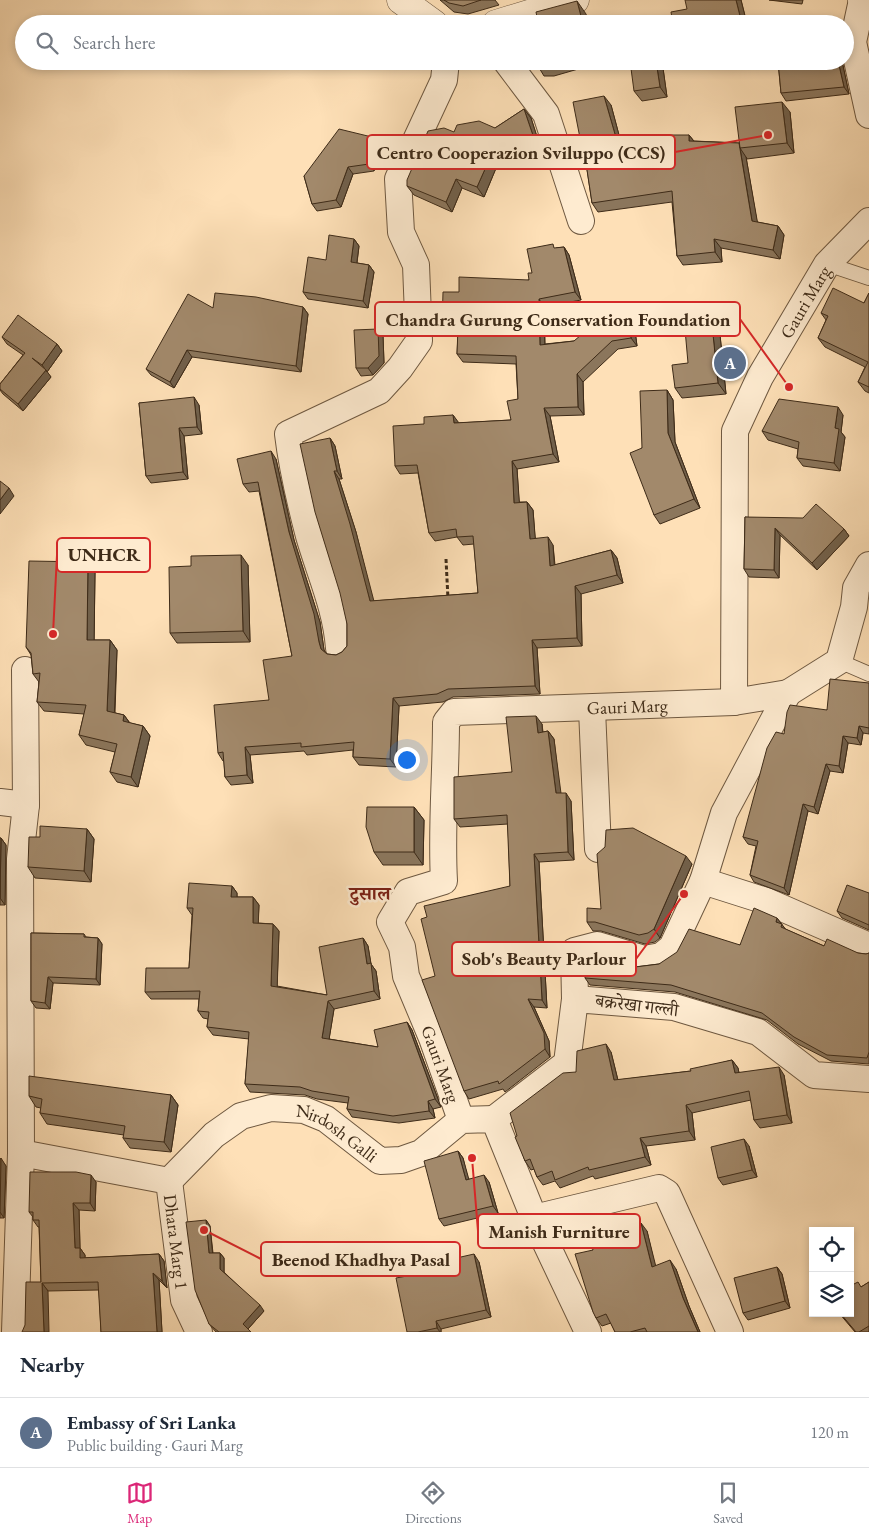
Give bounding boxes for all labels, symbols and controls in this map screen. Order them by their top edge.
search box [15,15,854,70]
icon: search [33,29,61,57]
text: Search here [73,30,155,55]
callout: Centro Cooperazion Sviluppo (CCS) [367,135,675,169]
text: Centro Cooperazion Sviluppo (CCS) [377,140,666,165]
street label: Gauri Marg [774,261,835,342]
callout: Chandra Gurung Conservation Foundation [375,302,740,336]
text: Chandra Gurung Conservation Foundation [385,307,731,332]
pin: A [714,344,746,382]
callout: UNHCR [57,538,150,572]
text: UNHCR [68,542,141,567]
street label: Gauri Marg [586,693,668,719]
your location [394,747,420,773]
district label: टुसाल [348,881,392,906]
callout: Sob's Beauty Parlour [452,942,636,976]
text: Sob's Beauty Parlour [462,946,626,971]
street label: बक्ररेखा गल्ली [593,988,681,1022]
street label: Gauri Marg [416,1022,466,1106]
street label: Nirdosh Galli [295,1098,383,1167]
street label: Dhara Marg 1 [159,1193,194,1291]
callout: Manish Furniture [478,1214,640,1248]
text: Manish Furniture [488,1219,630,1244]
map controls [809,1227,854,1317]
button: locate [809,1227,854,1272]
callout: Beenod Khadhya Pasal [261,1242,460,1276]
text: Beenod Khadhya Pasal [272,1247,451,1272]
button: layers [809,1272,854,1317]
text: Nearby [20,1351,84,1378]
text: Embassy of Sri Lanka [67,1410,236,1435]
text: A [30,1422,42,1443]
text: 120 m [810,1422,849,1443]
text: Public building · Gauri Marg [67,1435,243,1456]
tab: Map [126,1479,154,1527]
tab: Directions [405,1479,462,1527]
tab: Saved [713,1479,743,1527]

